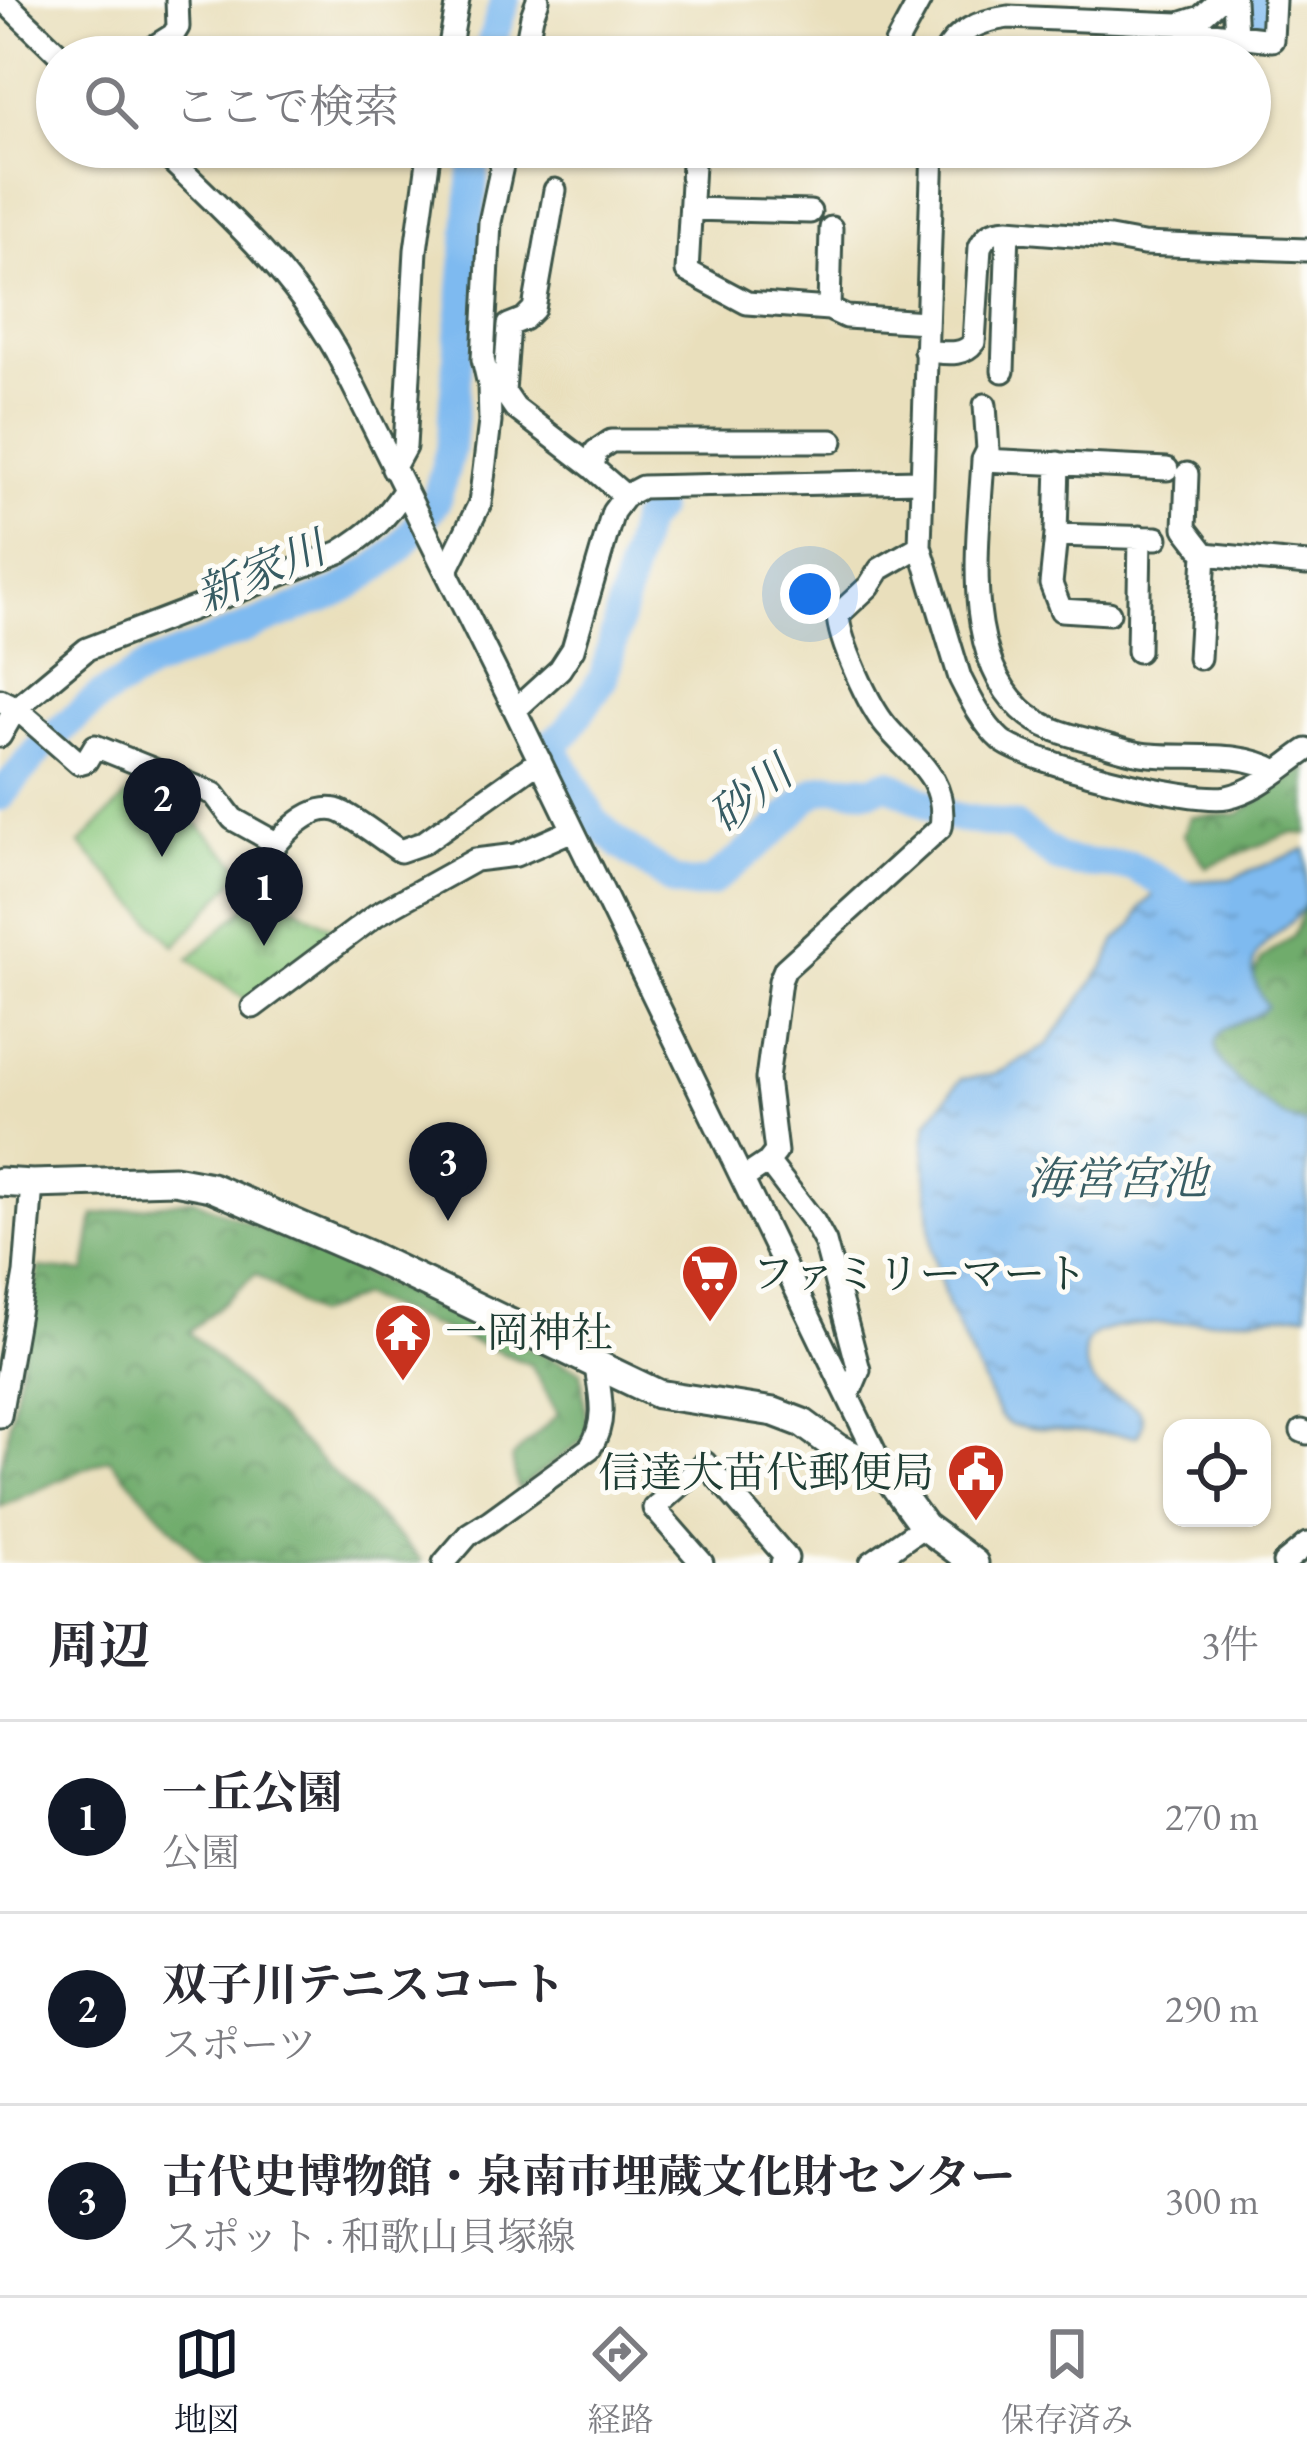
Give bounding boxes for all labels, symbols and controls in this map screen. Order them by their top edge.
search box [36,36,1271,168]
icon: search [78,69,144,135]
text: ここで検索 [174,77,399,135]
water label: 新家川 [187,516,338,624]
your location [780,564,840,624]
water label: 砂川 [697,740,807,845]
pin: 2 [123,758,201,857]
pin: 1 [225,847,303,946]
pin: 3 [409,1122,487,1221]
water label: 海営宮池 [1027,1149,1212,1207]
supermarket icon: ファミリーマート [679,1242,741,1324]
place label: ファミリーマート [752,1246,1087,1301]
temple icon: 一岡神社 [372,1301,434,1383]
place label: 一岡神社 [445,1305,613,1360]
map controls [1163,1419,1271,1527]
button: locate [1163,1419,1271,1527]
public building icon: 信達大苗代郵便局 [945,1441,1007,1523]
place label: 信達大苗代郵便局 [598,1445,934,1500]
text: 周辺 [48,1612,150,1678]
text: 3件 [1201,1619,1259,1670]
text: 一丘公園 [162,1763,342,1821]
text: 1 [77,1791,97,1842]
text: 270 m [1165,1791,1259,1842]
text: 公園 [162,1827,240,1878]
text: 双子川テニスコート [162,1955,565,2013]
text: 2 [77,1983,97,2034]
text: 290 m [1165,1983,1259,2034]
text: スポーツ [162,2019,316,2070]
text: 古代史博物館・泉南市埋蔵文化財センター [162,2147,1015,2205]
text: 3 [77,2175,97,2226]
text: 300 m [1165,2175,1259,2226]
text: スポット · 和歌山貝塚線 [162,2211,575,2262]
tab: 地図 [174,2321,240,2441]
tab: 経路 [587,2321,653,2441]
tab: 保存済み [1001,2321,1133,2441]

